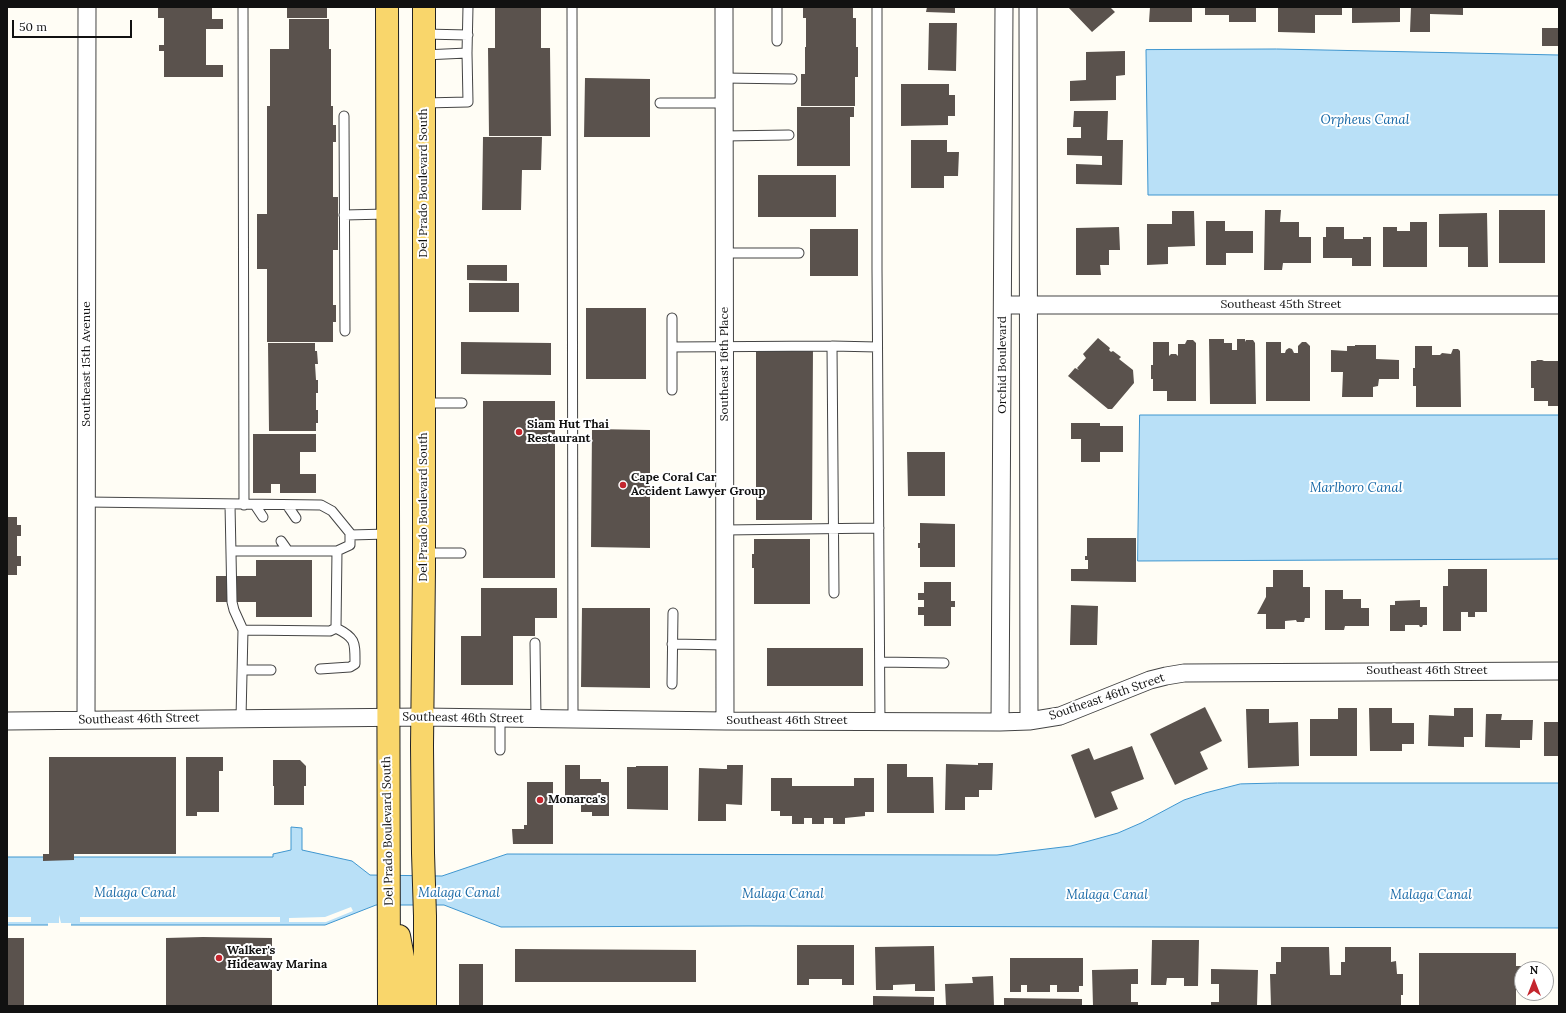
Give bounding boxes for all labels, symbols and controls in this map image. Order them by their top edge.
scale bar [14,12,134,38]
text: 50 m [19,19,47,34]
street label: Del Prado Boulevard South [417,108,431,258]
water label: Orpheus Canal [1321,112,1409,128]
street label: Southeast 45th Street [1221,298,1341,312]
street label: Southeast 15th Avenue [80,301,94,427]
street label: Southeast 16th Place [718,307,732,421]
street label: Orchid Boulevard [996,316,1010,414]
place label: Siam Hut Thai Restaurant [527,418,609,446]
marker: Siam Hut Thai Restaurant [514,427,524,437]
street label: Del Prado Boulevard South [417,432,431,582]
place label: Cape Coral Car Accident Lawyer Group [631,471,766,499]
marker: Cape Coral Car Accident Lawyer Group [618,480,628,490]
water label: Marlboro Canal [1310,480,1402,496]
street label: Southeast 46th Street [1366,664,1488,678]
street label: Southeast 46th Street [1047,670,1167,724]
street label: Southeast 46th Street [402,710,524,726]
street label: Southeast 46th Street [78,711,200,727]
street label: Southeast 46th Street [726,714,848,728]
street label: Del Prado Boulevard South [379,756,397,906]
place label: Monarca's [548,793,606,807]
marker: Monarca's [535,795,545,805]
water label: Malaga Canal [94,885,176,901]
water label: Malaga Canal [418,885,500,901]
water label: Malaga Canal [742,886,824,902]
water label: Malaga Canal [1066,887,1148,903]
water label: Malaga Canal [1390,887,1472,903]
place label: Walker's Hideaway Marina [227,944,327,972]
marker: Walker's Hideaway Marina [214,953,224,963]
north arrow [1514,961,1554,1001]
text: N [1530,963,1538,977]

